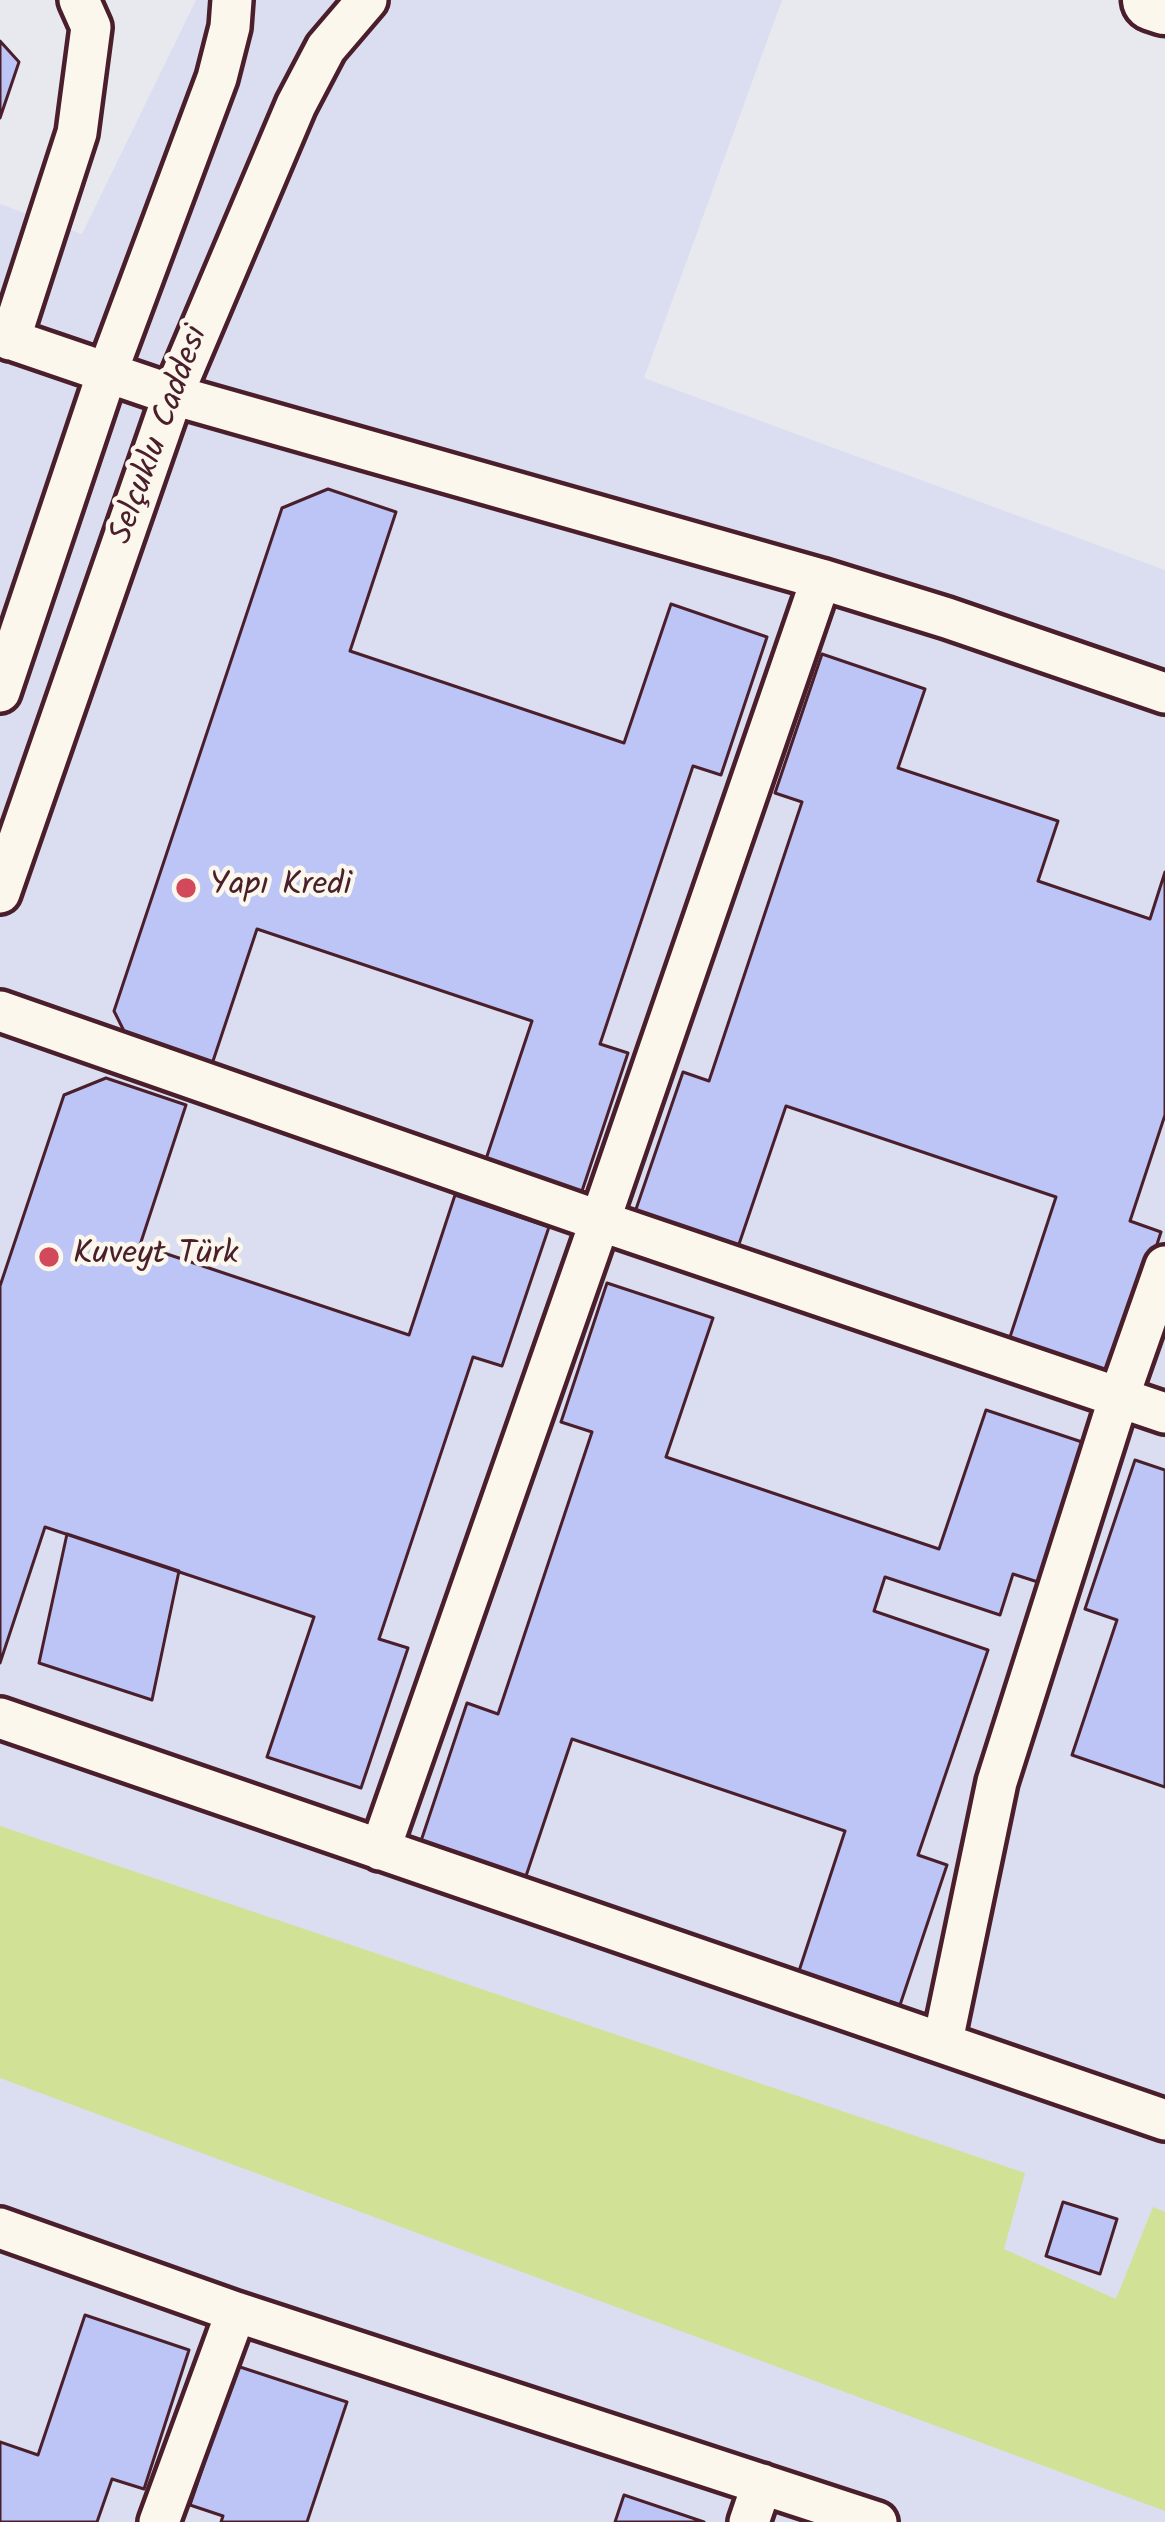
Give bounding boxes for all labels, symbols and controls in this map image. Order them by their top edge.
street label: Selçuklu Caddesi [104,322,220,550]
place label: Yapı Kredi [210,868,352,908]
marker: Yapı Kredi [173,875,199,901]
place label: Kuveyt Türk [73,1237,238,1277]
marker: Kuveyt Türk [36,1244,62,1270]

